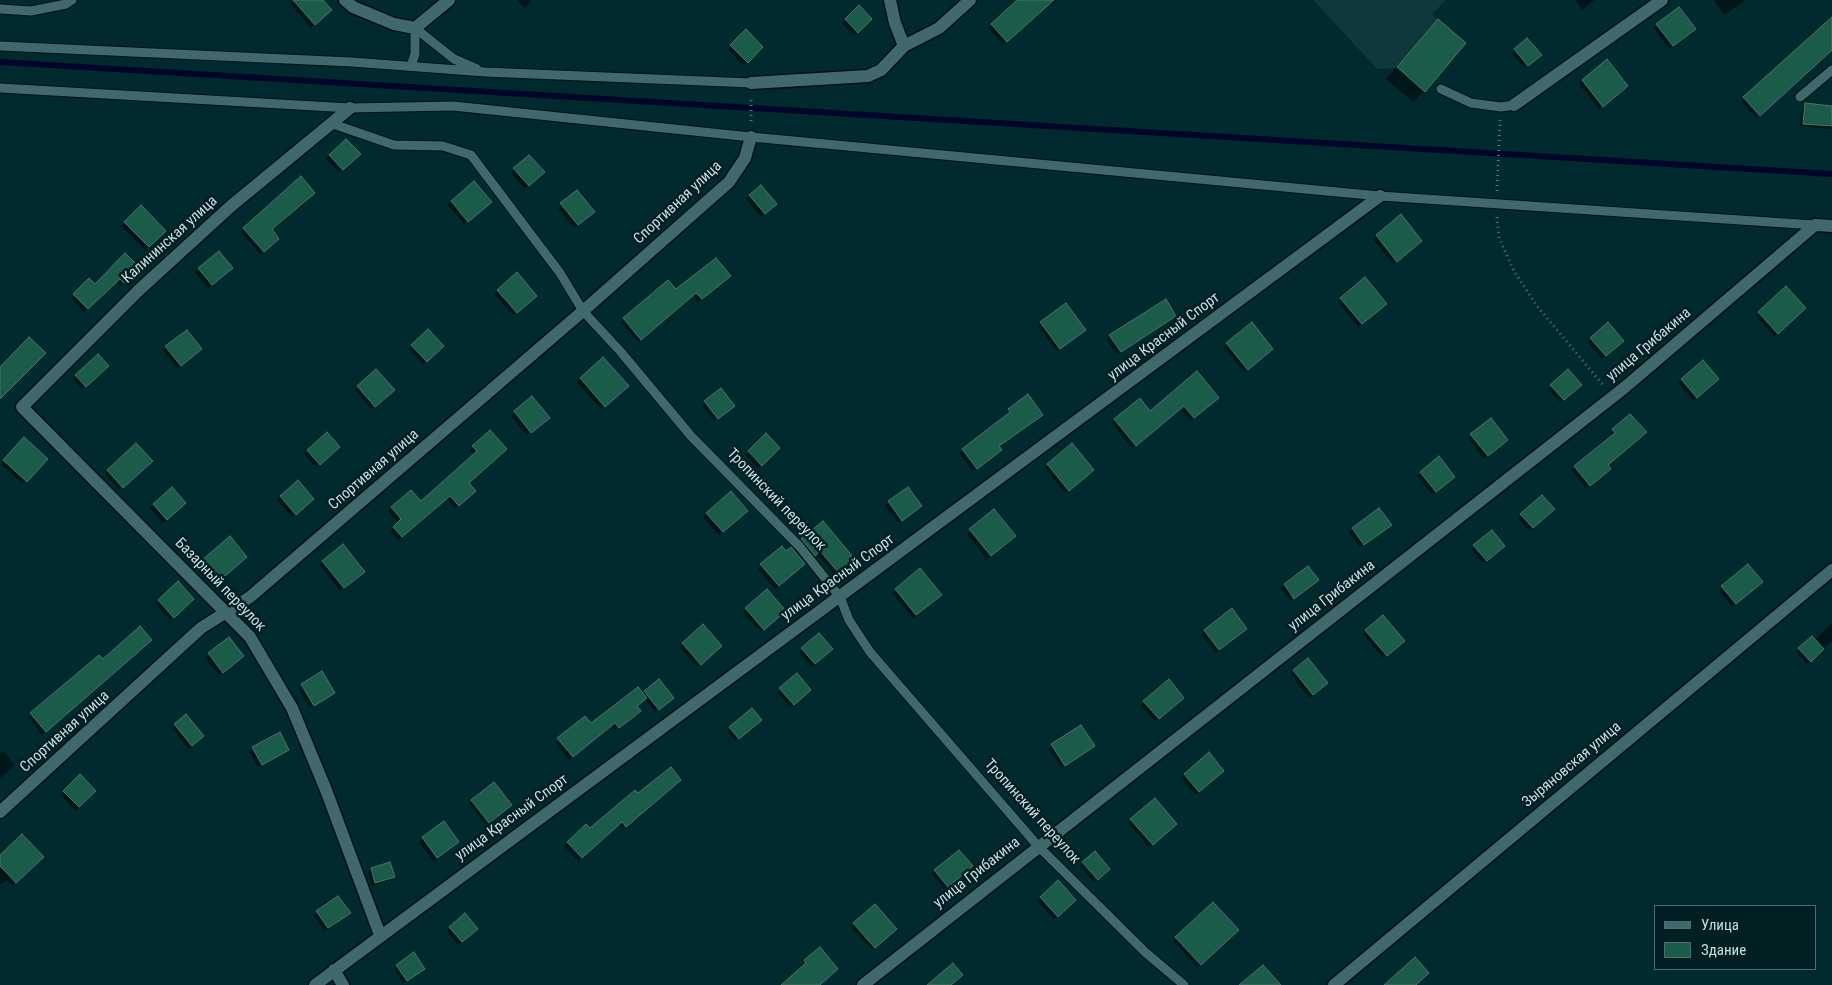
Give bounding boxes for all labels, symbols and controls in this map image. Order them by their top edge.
street label: Спортивная улица [630,158,726,248]
street label: Калининская улица [119,192,221,288]
street label: улица Красный Спорт [1105,289,1223,385]
street label: улица Грибакина [1603,304,1695,386]
street label: Спортивная улица [325,426,423,514]
street label: Тропинский переулок [723,445,829,555]
street label: улица Красный Спорт [778,531,898,625]
street label: Базарный переулок [171,535,269,635]
street label: улица Грибакина [1285,557,1379,635]
street label: Спортивная улица [17,687,113,777]
street label: Зыряновская улица [1519,718,1625,812]
street label: Тропинский переулок [980,756,1084,868]
street label: улица Красный Спорт [452,771,572,865]
street label: улица Грибакина [930,834,1024,912]
legend [1654,905,1817,970]
text: Улица [1701,916,1739,934]
text: Здание [1701,941,1746,959]

